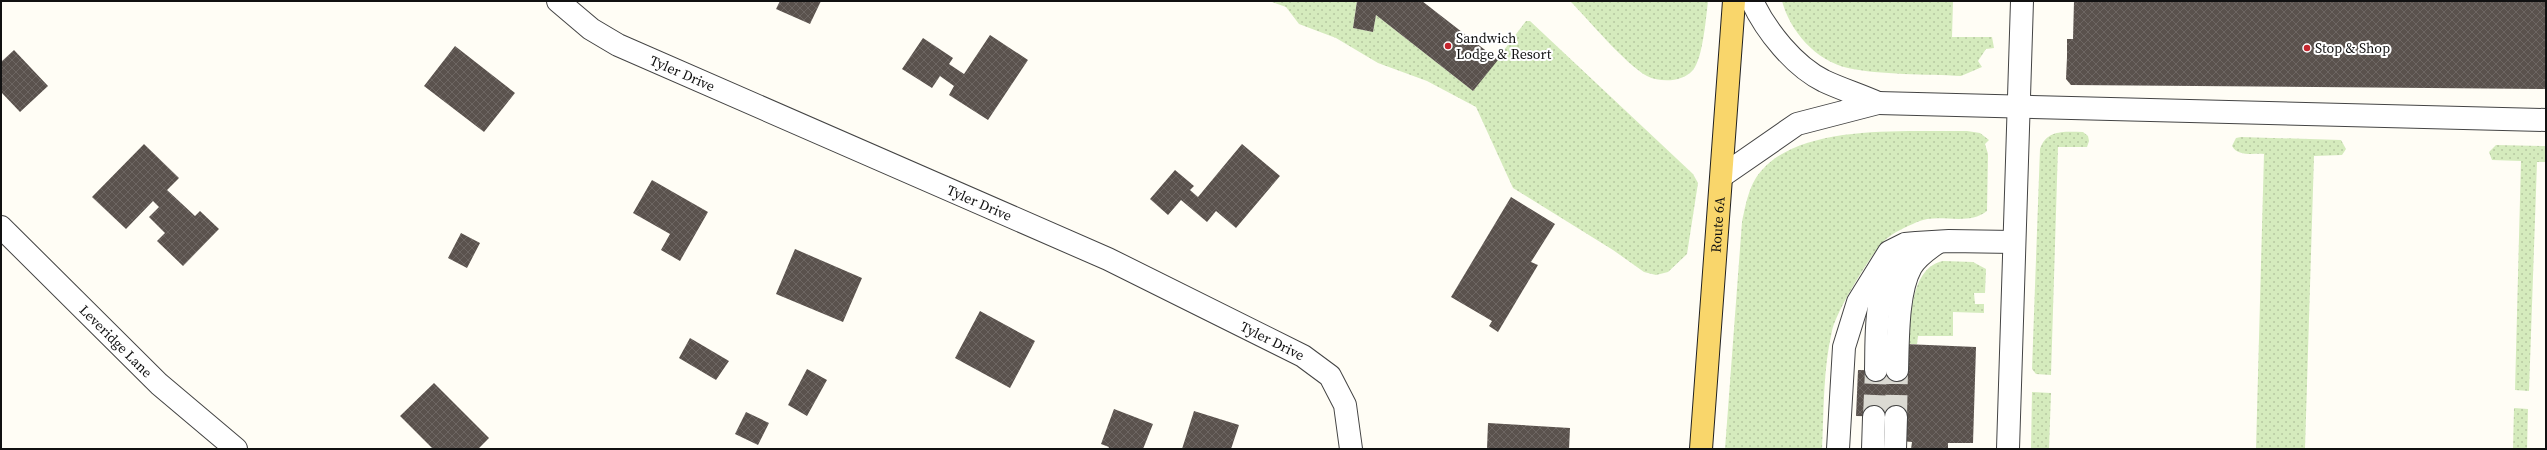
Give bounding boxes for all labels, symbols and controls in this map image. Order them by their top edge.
place label: Sandwich Lodge & Resort [1456,28,1552,64]
place label: Stop & Shop [2315,38,2390,58]
marker: Sandwich Lodge & Resort [1443,41,1453,51]
marker: Stop & Shop [2302,43,2312,53]
street label: Tyler Drive [647,50,718,96]
street label: Tyler Drive [944,180,1015,226]
street label: Route 6A [1706,195,1730,253]
street label: Leveridge Lane [75,300,157,382]
street label: Tyler Drive [1237,316,1308,365]

